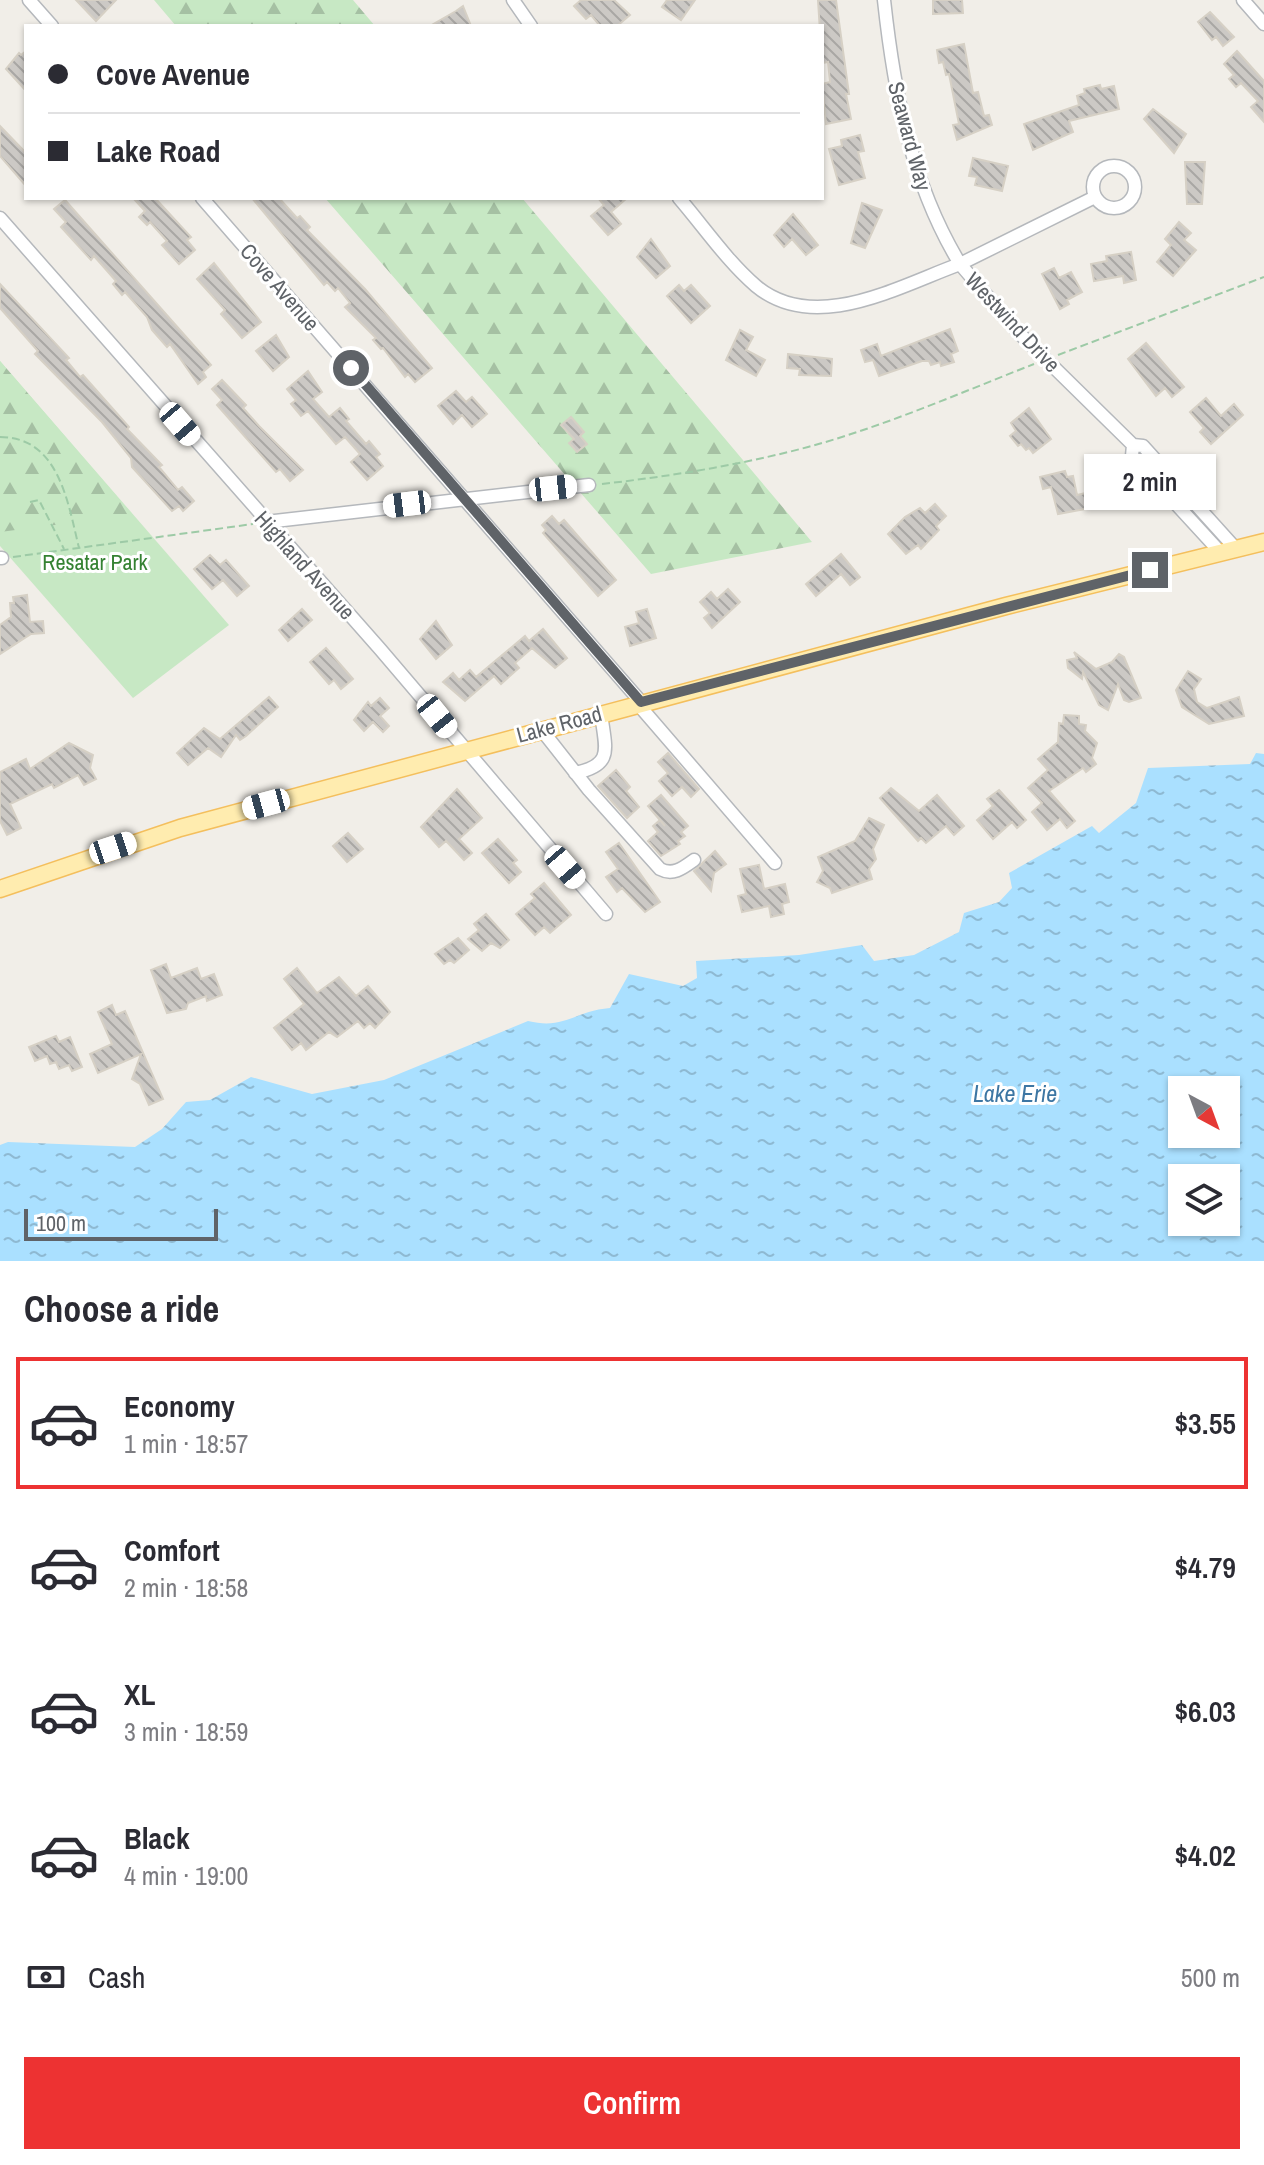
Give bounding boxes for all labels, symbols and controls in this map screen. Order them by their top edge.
text: Cove Avenue [96,54,250,94]
street label: Seaward Way [881,78,939,194]
text: Lake Road [96,131,220,171]
street label: Cove Avenue [234,237,326,337]
street label: Westwind Drive [959,265,1067,379]
route start [333,350,369,386]
car [155,398,205,450]
callout: 2 min [1084,454,1216,510]
text: 2 min [1123,464,1177,499]
car [528,474,578,502]
car [382,489,432,519]
street label: Highland Avenue [248,504,362,626]
park label: Resatar Park [42,547,149,577]
route end [1132,552,1168,588]
car [413,690,461,742]
street label: Lake Road [513,698,605,750]
car [240,786,292,822]
car [86,829,140,867]
car [540,841,590,893]
north arrow [1168,1076,1240,1148]
map controls [1168,1076,1240,1236]
water label: Lake Erie [973,1077,1057,1109]
button: layers [1168,1164,1240,1236]
scale bar [24,1205,218,1241]
text: 100 m [36,1208,86,1238]
text: Choose a ride [24,1285,219,1333]
text: Economy [124,1386,235,1426]
icon: car [28,1387,100,1459]
text: $3.55 [1174,1403,1236,1443]
text: 1 min · 18:57 [124,1426,248,1461]
text: Comfort [124,1530,220,1570]
icon: car [28,1531,100,1603]
text: $4.79 [1174,1547,1236,1587]
text: 2 min · 18:58 [124,1570,248,1605]
text: XL [124,1674,155,1714]
icon: car [28,1675,100,1747]
text: $6.03 [1174,1691,1236,1731]
text: 3 min · 18:59 [124,1714,248,1749]
text: Black [124,1818,190,1858]
icon: car [28,1819,100,1891]
text: $4.02 [1174,1835,1236,1875]
text: 4 min · 19:00 [124,1858,248,1893]
icon: cash [24,1955,68,1999]
text: Cash [88,1957,145,1997]
text: 500 m [1181,1960,1240,1995]
button: Confirm [24,2057,1240,2149]

